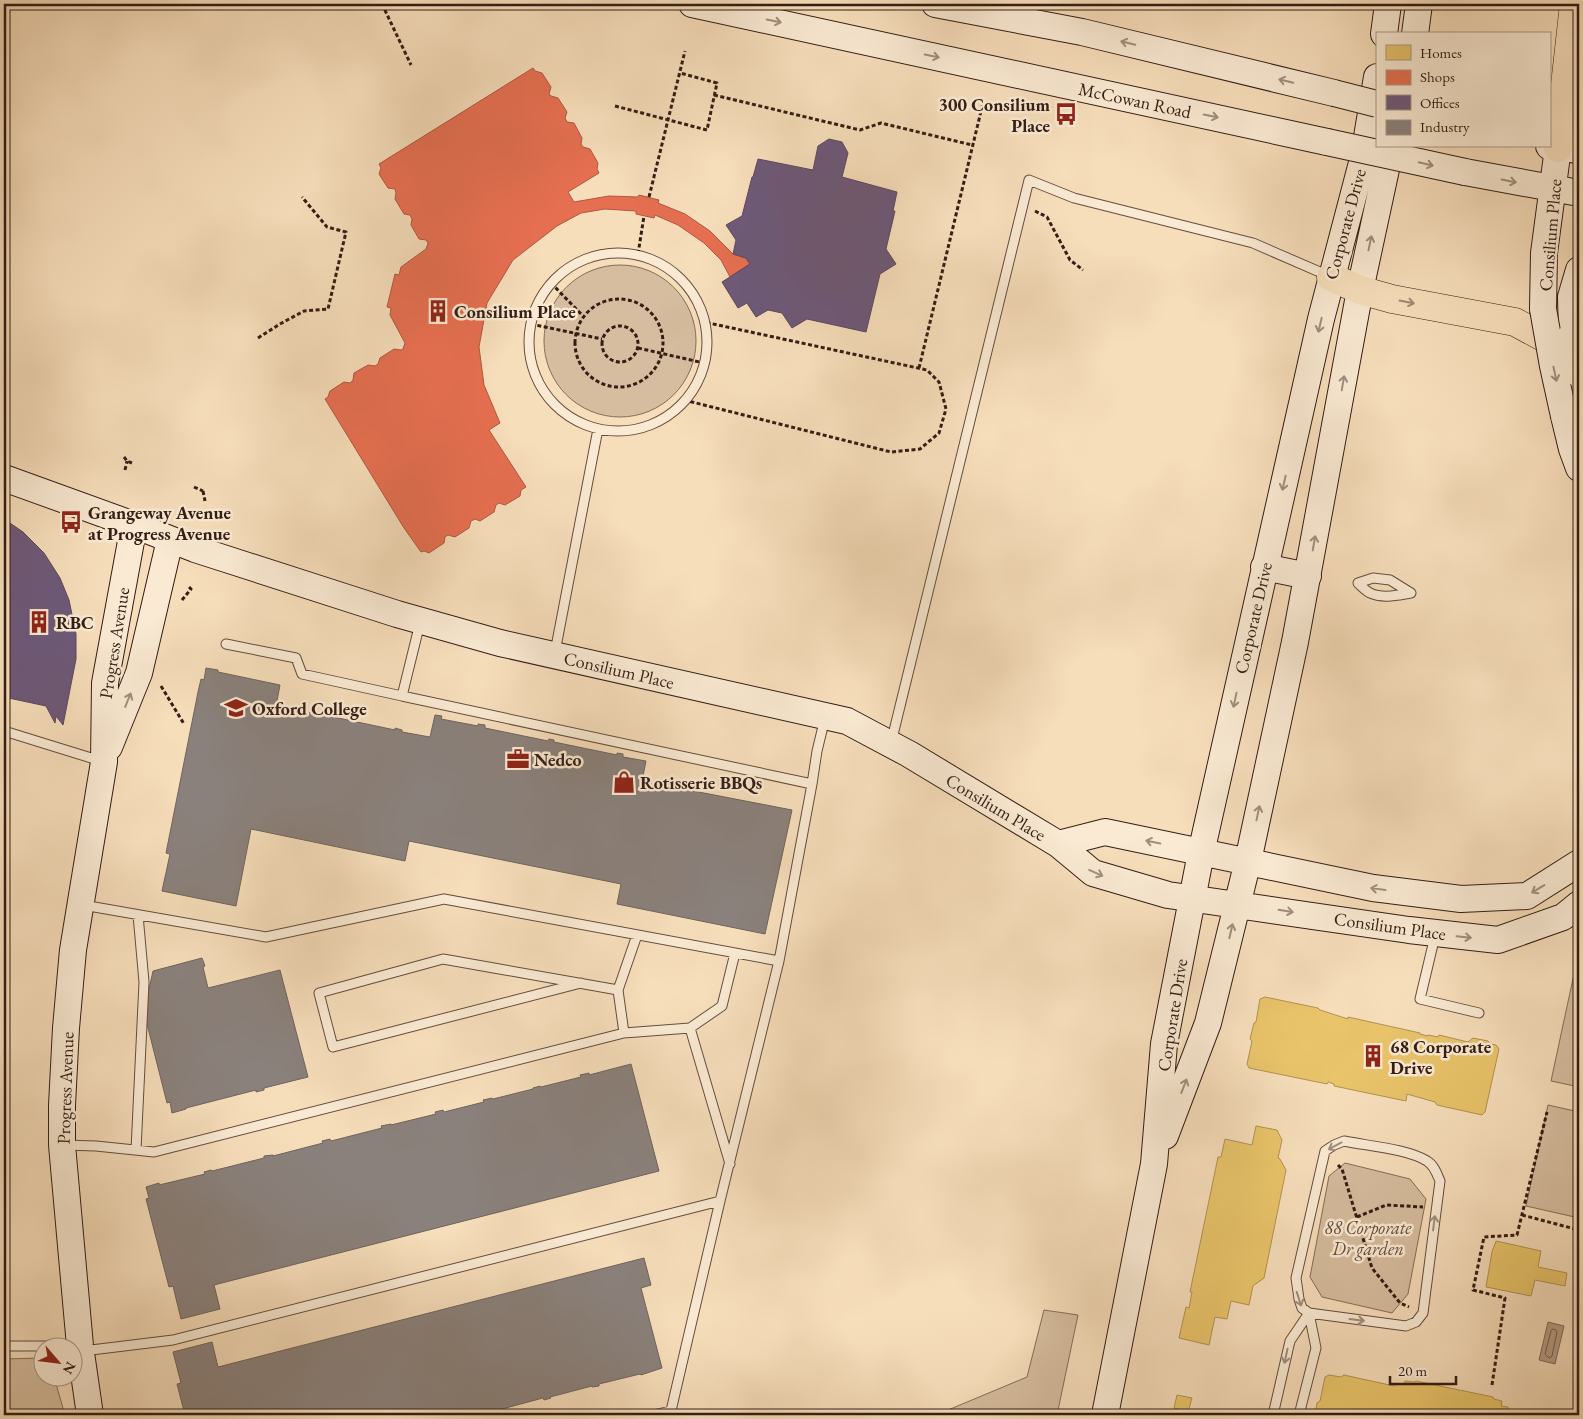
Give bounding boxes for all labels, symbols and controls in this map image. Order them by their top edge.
one-way arrow [765,17,781,27]
legend [1376,32,1550,148]
one-way arrow [1121,38,1137,47]
text: Homes [1420,43,1462,62]
one-way arrow [924,52,940,61]
text: Shops [1420,67,1455,86]
one-way arrow [1279,76,1295,85]
street label: McCowan Road [1077,77,1194,123]
place label: 300 Consilium Place [938,93,1050,137]
text: Offices [1420,93,1460,112]
bus stop icon: 300 Consilium Place [1053,101,1079,127]
one-way arrow [1203,112,1219,122]
text: Industry [1420,117,1470,136]
one-way arrow [1417,159,1433,169]
street label: Corporate Drive [1319,166,1371,282]
one-way arrow [1501,177,1517,186]
street label: Consilium Place [1534,178,1566,292]
one-way arrow [1366,235,1375,251]
building icon: Consilium Place [425,298,451,324]
one-way arrow [1399,298,1415,308]
place label: Consilium Place [454,300,576,323]
one-way arrow [1315,316,1324,332]
one-way arrow [1551,366,1560,382]
one-way arrow [1338,375,1348,391]
one-way arrow [1279,474,1288,490]
place label: Grangeway Avenue at Progress Avenue [88,501,231,545]
bus stop icon: Grangeway Avenue at Progress Avenue [58,509,84,535]
one-way arrow [1310,535,1319,551]
street label: Corporate Drive [1229,560,1277,676]
street label: Progress Avenue [94,586,134,700]
building icon: RBC [26,609,52,635]
place label: RBC [56,611,94,634]
street label: Consilium Place [562,646,676,694]
one-way arrow [1230,691,1239,707]
one-way arrow [124,693,133,708]
school or university icon: Oxford College [223,695,249,721]
place label: Oxford College [252,697,367,720]
office icon: Nedco [505,746,531,772]
place label: Nedco [534,748,582,771]
street label: Consilium Place [942,768,1050,846]
shop icon: Rotisserie BBQs [611,769,637,795]
place label: Rotisserie BBQs [640,771,762,794]
one-way arrow [1254,806,1263,822]
one-way arrow [1146,837,1162,846]
one-way arrow [1088,869,1103,878]
one-way arrow [1370,883,1386,893]
one-way arrow [1531,884,1545,894]
one-way arrow [1278,907,1294,917]
street label: Consilium Place [1333,907,1447,945]
one-way arrow [1227,923,1236,939]
one-way arrow [1456,932,1472,942]
street label: Corporate Drive [1152,957,1192,1073]
street label: Progress Avenue [52,1031,78,1145]
place label: 68 Corporate Drive [1390,1035,1492,1079]
building icon: 68 Corporate Drive [1360,1043,1386,1069]
one-way arrow [1180,1079,1189,1094]
one-way arrow [1328,1142,1343,1151]
one-way arrow [1429,1215,1439,1231]
park label: 88 Corporate Dr garden [1325,1216,1412,1261]
one-way arrow [1295,1290,1305,1306]
one-way arrow [1349,1315,1365,1325]
north arrow [32,1336,82,1386]
one-way arrow [1281,1347,1291,1363]
scale bar [1390,1354,1457,1386]
text: N [59,1359,80,1378]
text: 20 m [1398,1361,1427,1380]

